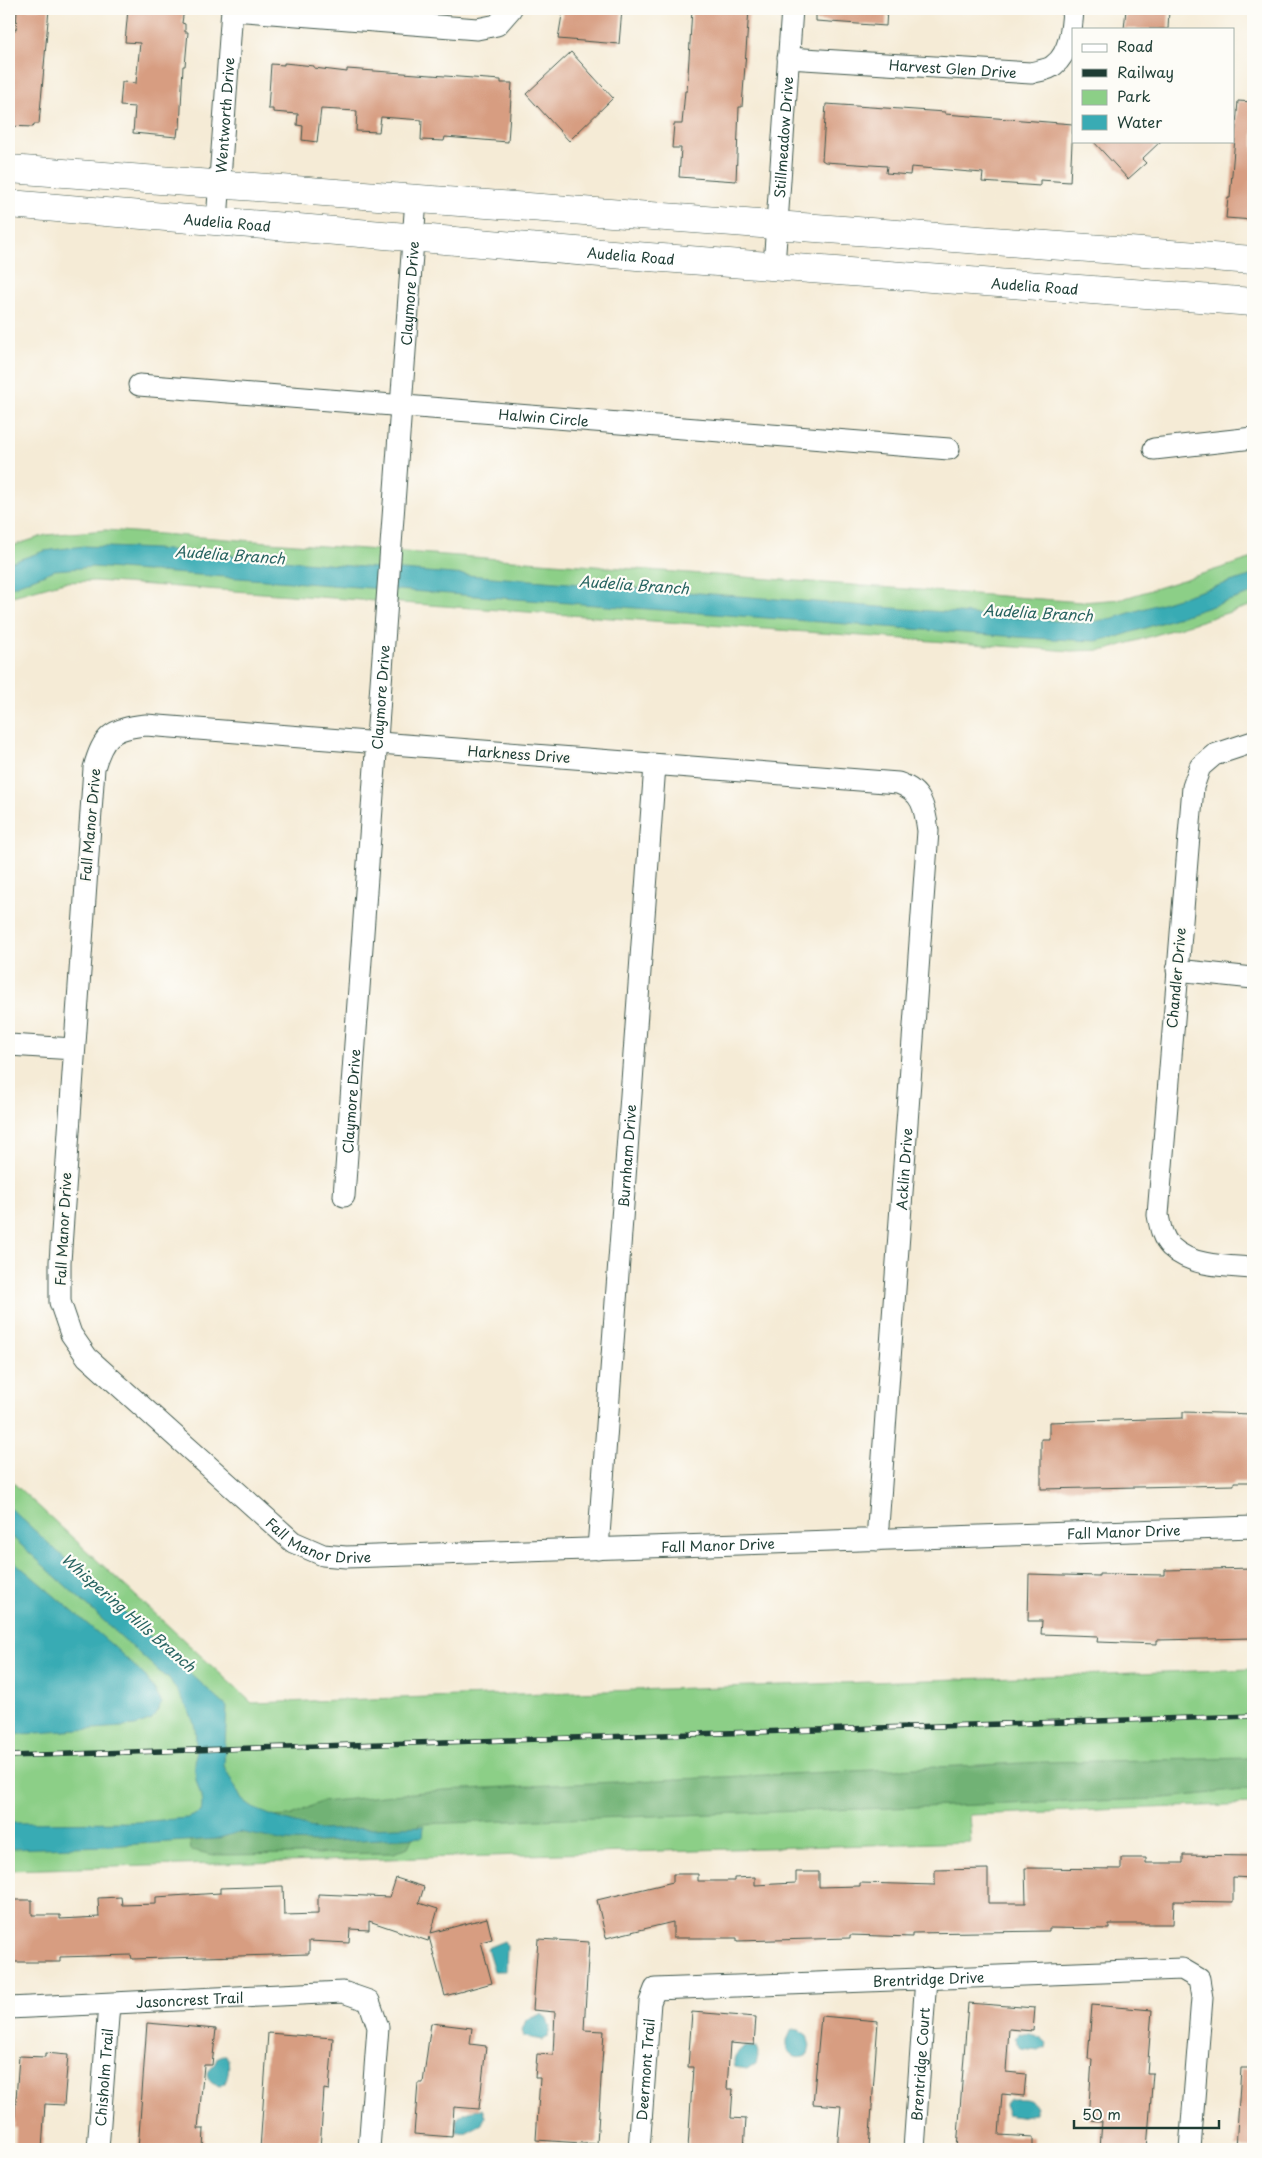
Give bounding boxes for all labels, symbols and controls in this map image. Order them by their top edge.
legend [1072,28,1234,142]
text: Road [1117,34,1153,57]
street label: Harvest Glen Drive [888,54,1017,83]
street label: Wentworth Drive [210,57,239,174]
text: Railway [1117,60,1174,83]
street label: Stillmeadow Drive [768,76,798,199]
text: Park [1117,84,1151,107]
text: Water [1117,110,1162,133]
street label: Audelia Road [183,208,272,236]
street label: Claymore Drive [395,240,423,346]
street label: Audelia Road [586,241,675,269]
street label: Audelia Road [990,272,1079,299]
street label: Halwin Circle [498,403,590,431]
water label: Audelia Branch [174,539,286,569]
water label: Audelia Branch [578,569,690,599]
water label: Audelia Branch [983,598,1094,626]
street label: Claymore Drive [366,644,394,750]
street label: Harkness Drive [467,740,571,768]
street label: Fall Manor Drive [75,767,105,883]
street label: Chandler Drive [1161,927,1191,1029]
street label: Claymore Drive [337,1048,365,1154]
street label: Burnham Drive [612,1104,641,1208]
street label: Acklin Drive [890,1127,917,1211]
street label: Fall Manor Drive [50,1172,76,1286]
street label: Fall Manor Drive [261,1512,371,1567]
street label: Fall Manor Drive [1067,1519,1181,1544]
street label: Fall Manor Drive [661,1532,775,1557]
water label: Whispering Hills Branch [57,1547,201,1677]
street label: Brentridge Drive [872,1966,985,1991]
street label: Jasoncrest Trail [136,1986,244,2012]
street label: Brentridge Court [905,2006,934,2122]
street label: Deermont Trail [631,2017,659,2121]
street label: Chisholm Trail [89,2027,118,2127]
scale bar [1074,2098,1220,2130]
text: 50 m [1082,2102,1121,2125]

